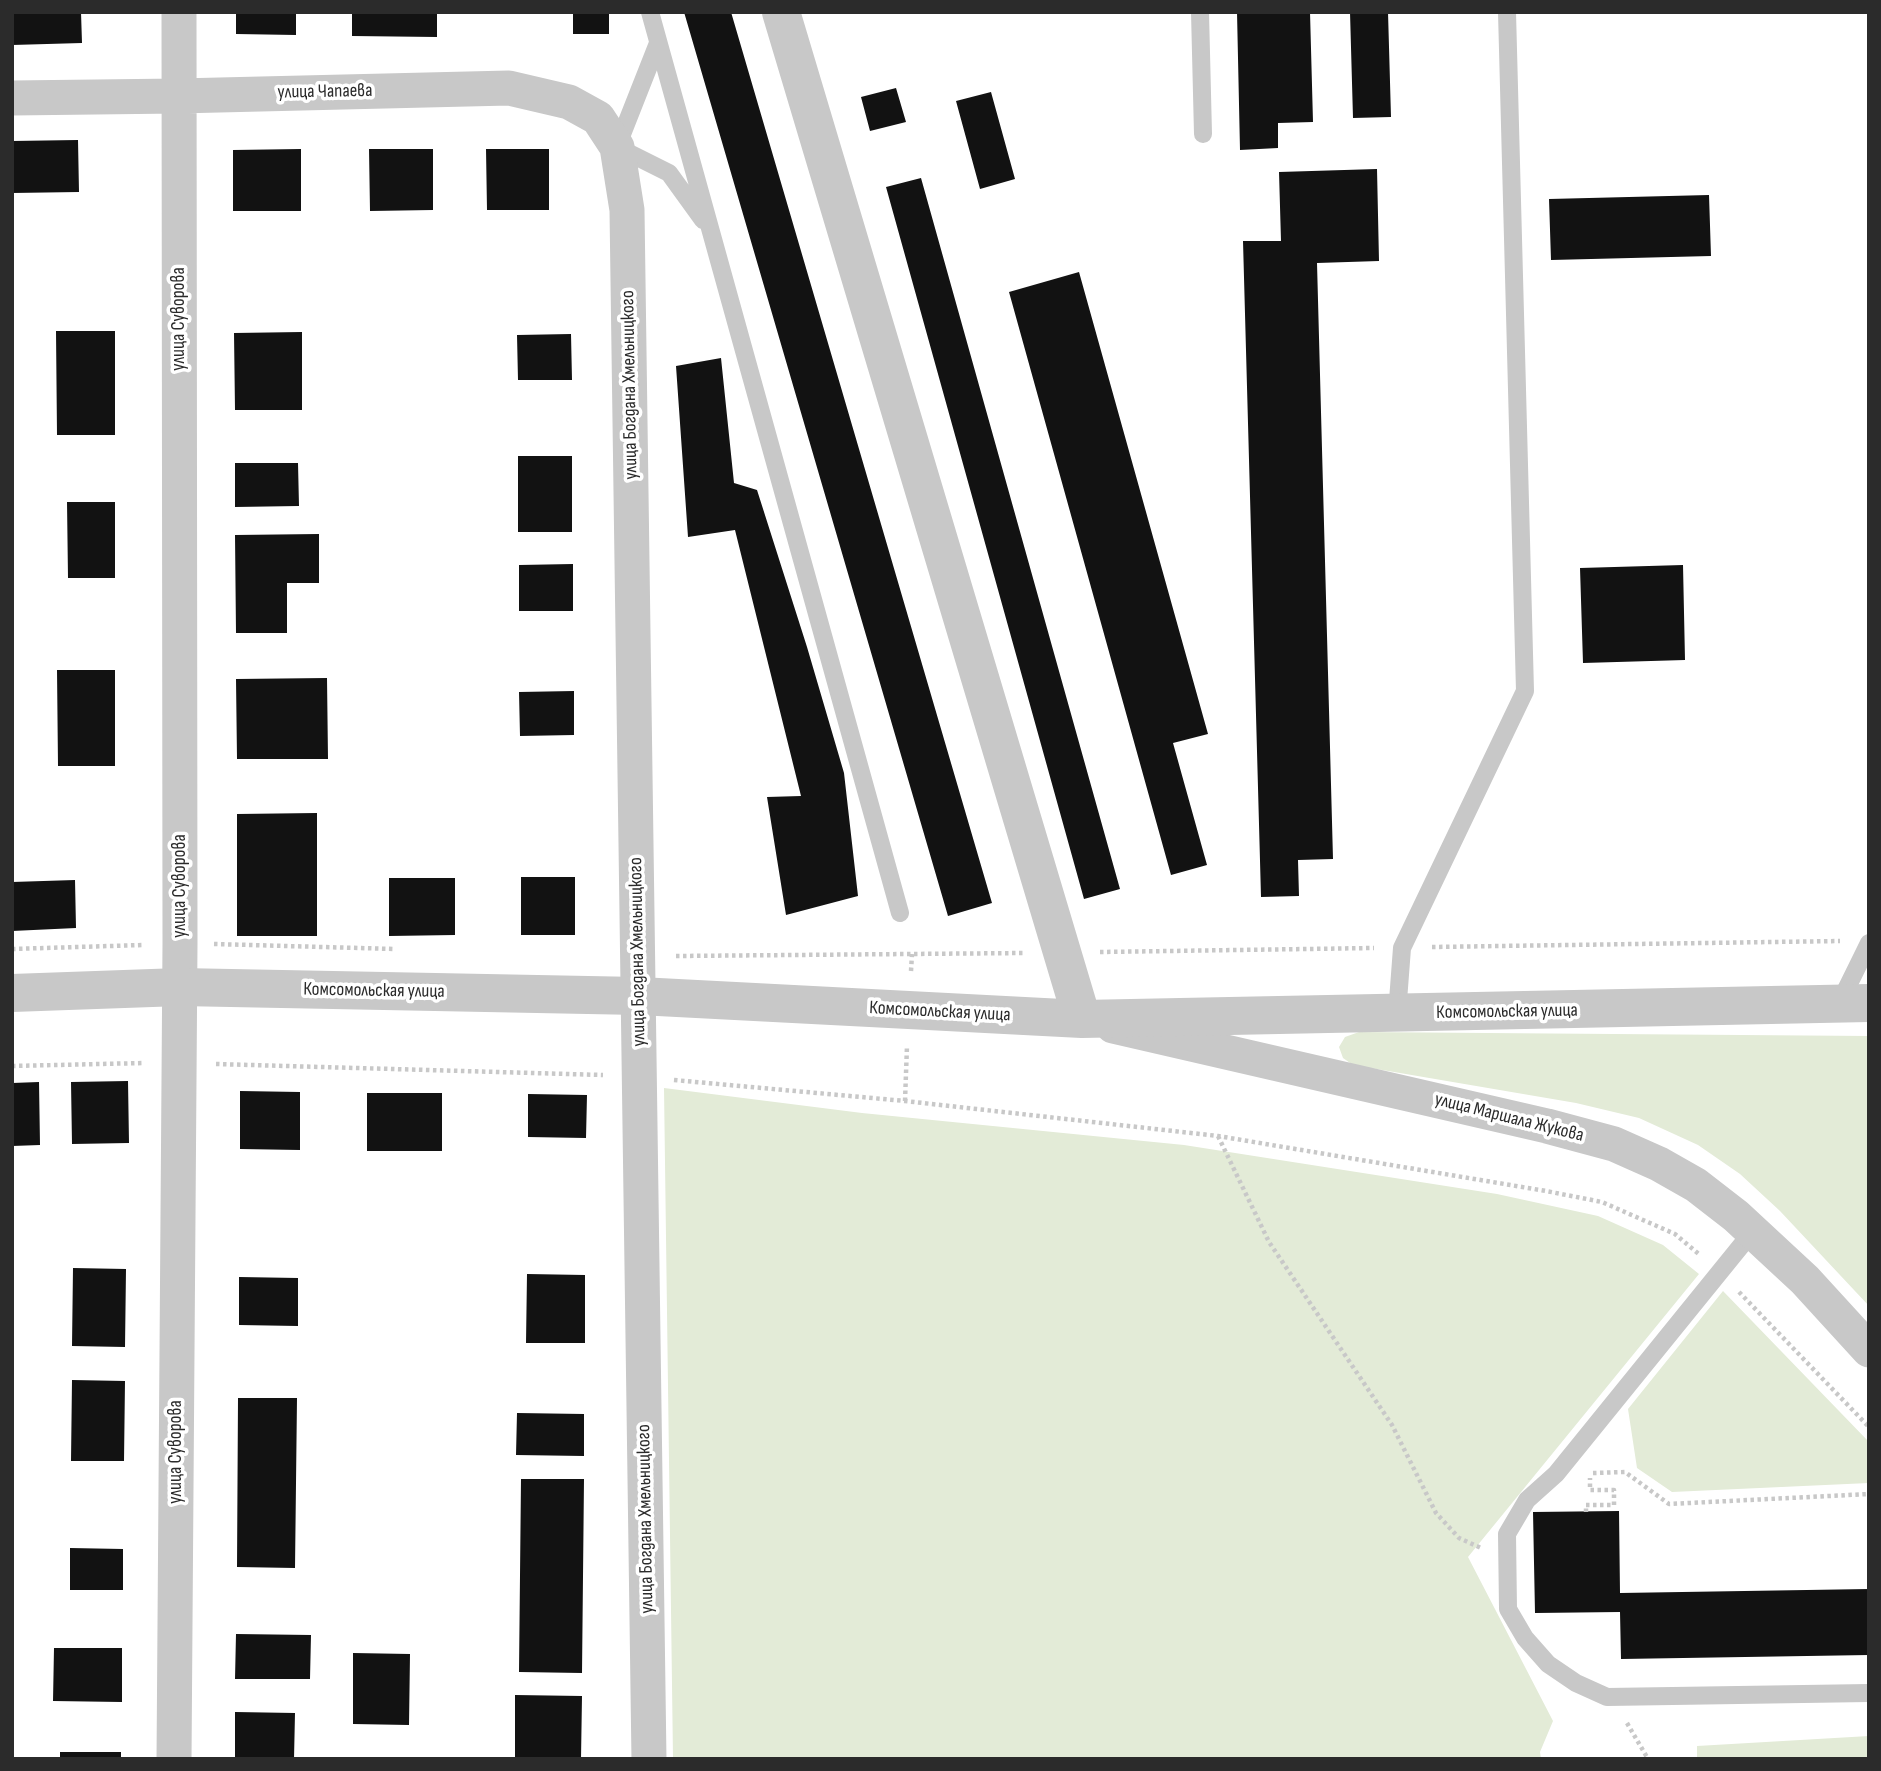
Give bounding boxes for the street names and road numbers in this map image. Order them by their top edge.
street label: улица Чапаева [277,80,373,104]
street label: улица Суворова [168,267,190,371]
street label: улица Богдана Хмельницкого [617,290,643,480]
street label: улица Суворова [169,834,191,938]
street label: улица Богдана Хмельницкого [625,857,651,1047]
street label: Комсомольская улица [303,978,445,1004]
street label: Комсомольская улица [869,997,1011,1027]
street label: Комсомольская улица [1436,999,1578,1025]
street label: улица Маршала Жукова [1432,1088,1586,1148]
street label: улица Суворова [165,1400,187,1504]
street label: улица Богдана Хмельницкого [633,1424,659,1614]

